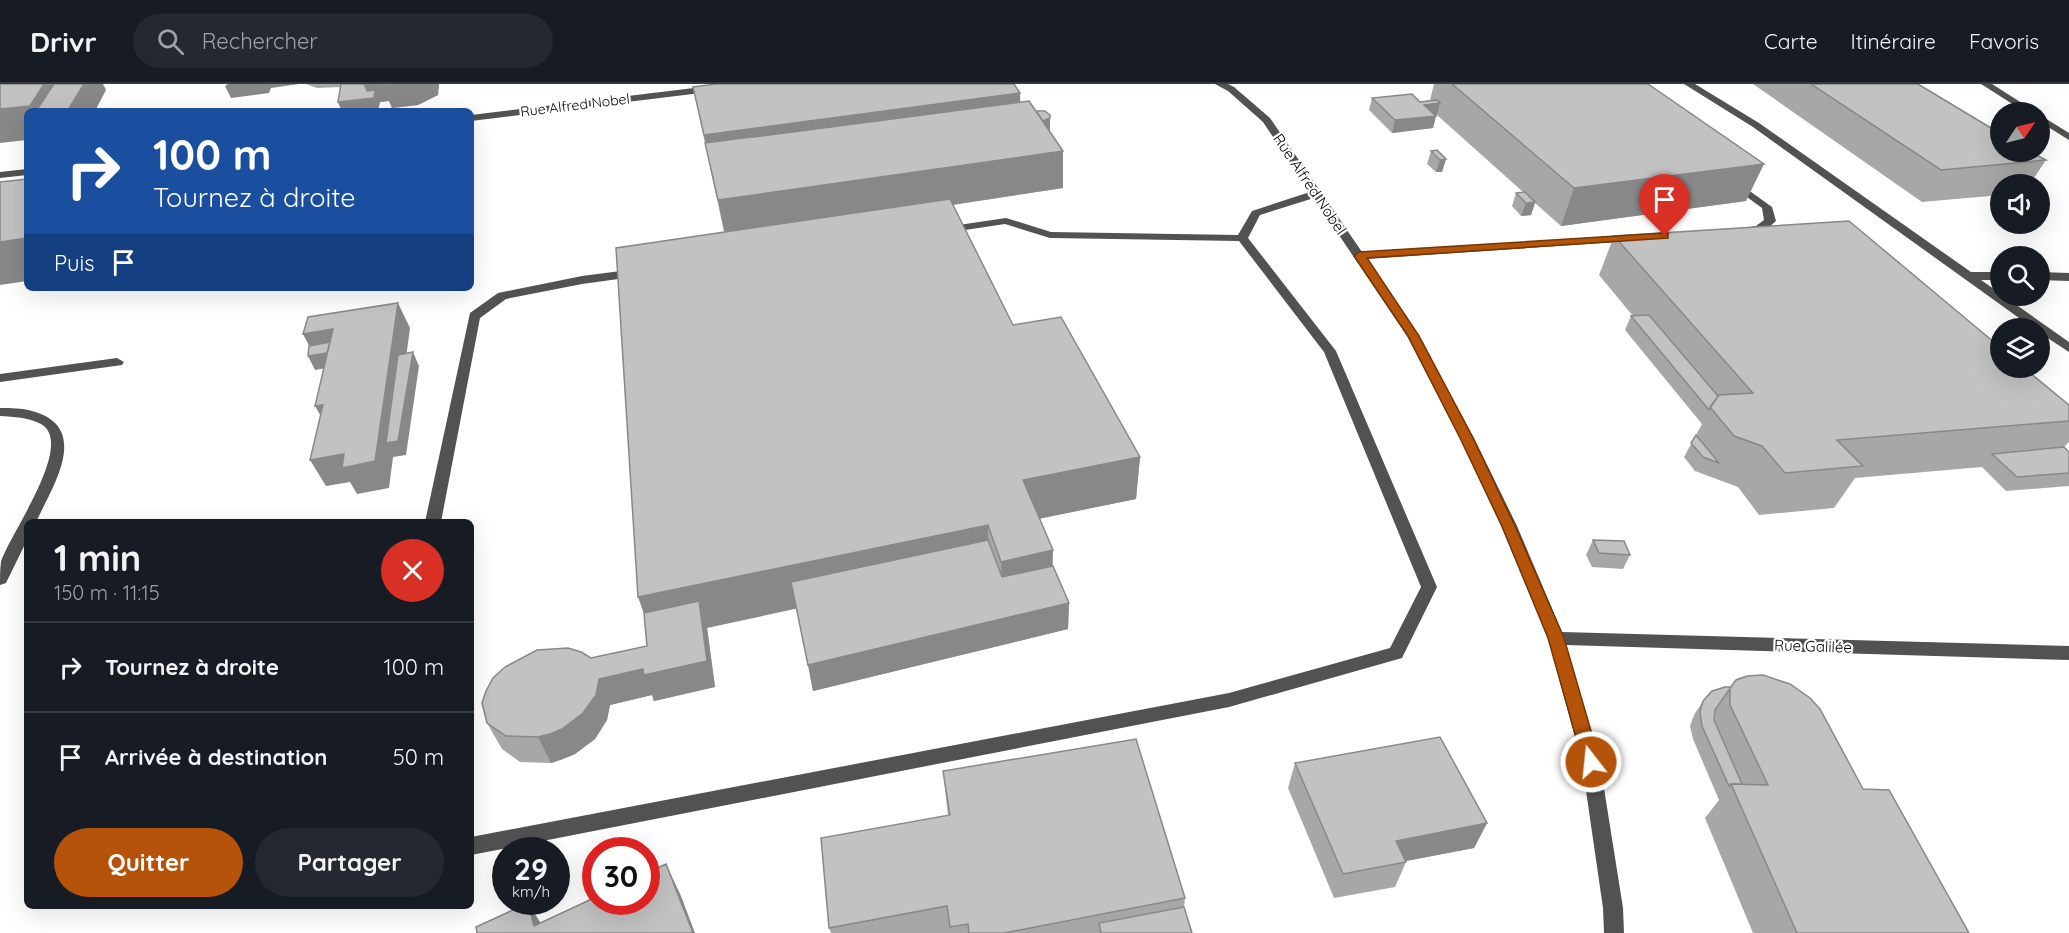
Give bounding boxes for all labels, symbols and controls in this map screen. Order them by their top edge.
search box [133,14,553,68]
text: Drivr [30,24,97,59]
icon: search [154,25,187,58]
text: Rechercher [202,27,318,55]
text: Carte [1764,28,1818,54]
text: Itinéraire [1851,28,1936,54]
text: Favoris [1969,28,2039,54]
street label: Rue Alfred Nobel [519,89,631,121]
north arrow [1990,102,2050,162]
map controls [1990,102,2050,378]
text: 100 m [153,128,271,181]
street label: Rue Alfred Nobel [1269,130,1351,238]
icon: right [54,132,132,210]
pin [1639,174,1690,236]
button: sound [1990,174,2050,234]
text: Tournez à droite [153,180,356,214]
icon: arrive [1648,183,1681,216]
icon: arrive [107,246,140,279]
button: search [1990,246,2050,306]
text: Puis [54,249,95,277]
button: layers [1990,318,2050,378]
text: 1 min [54,535,141,580]
button: close [381,539,444,602]
text: 150 m · 11:15 [54,580,160,605]
street label: Rue Galilée [1774,635,1852,657]
icon: right [54,651,87,684]
text: Tournez à droite [105,653,279,681]
text: 100 m [384,653,444,681]
position arrow [1559,730,1623,794]
icon: arrive [54,741,87,774]
text: Arrivée à destination [105,743,327,771]
text: 50 m [393,743,444,771]
button: Quitter [54,828,243,897]
button: Partager [255,828,444,897]
speed limit sign: 30 [582,837,660,915]
text: 29 [514,850,548,888]
text: km/h [512,882,550,901]

